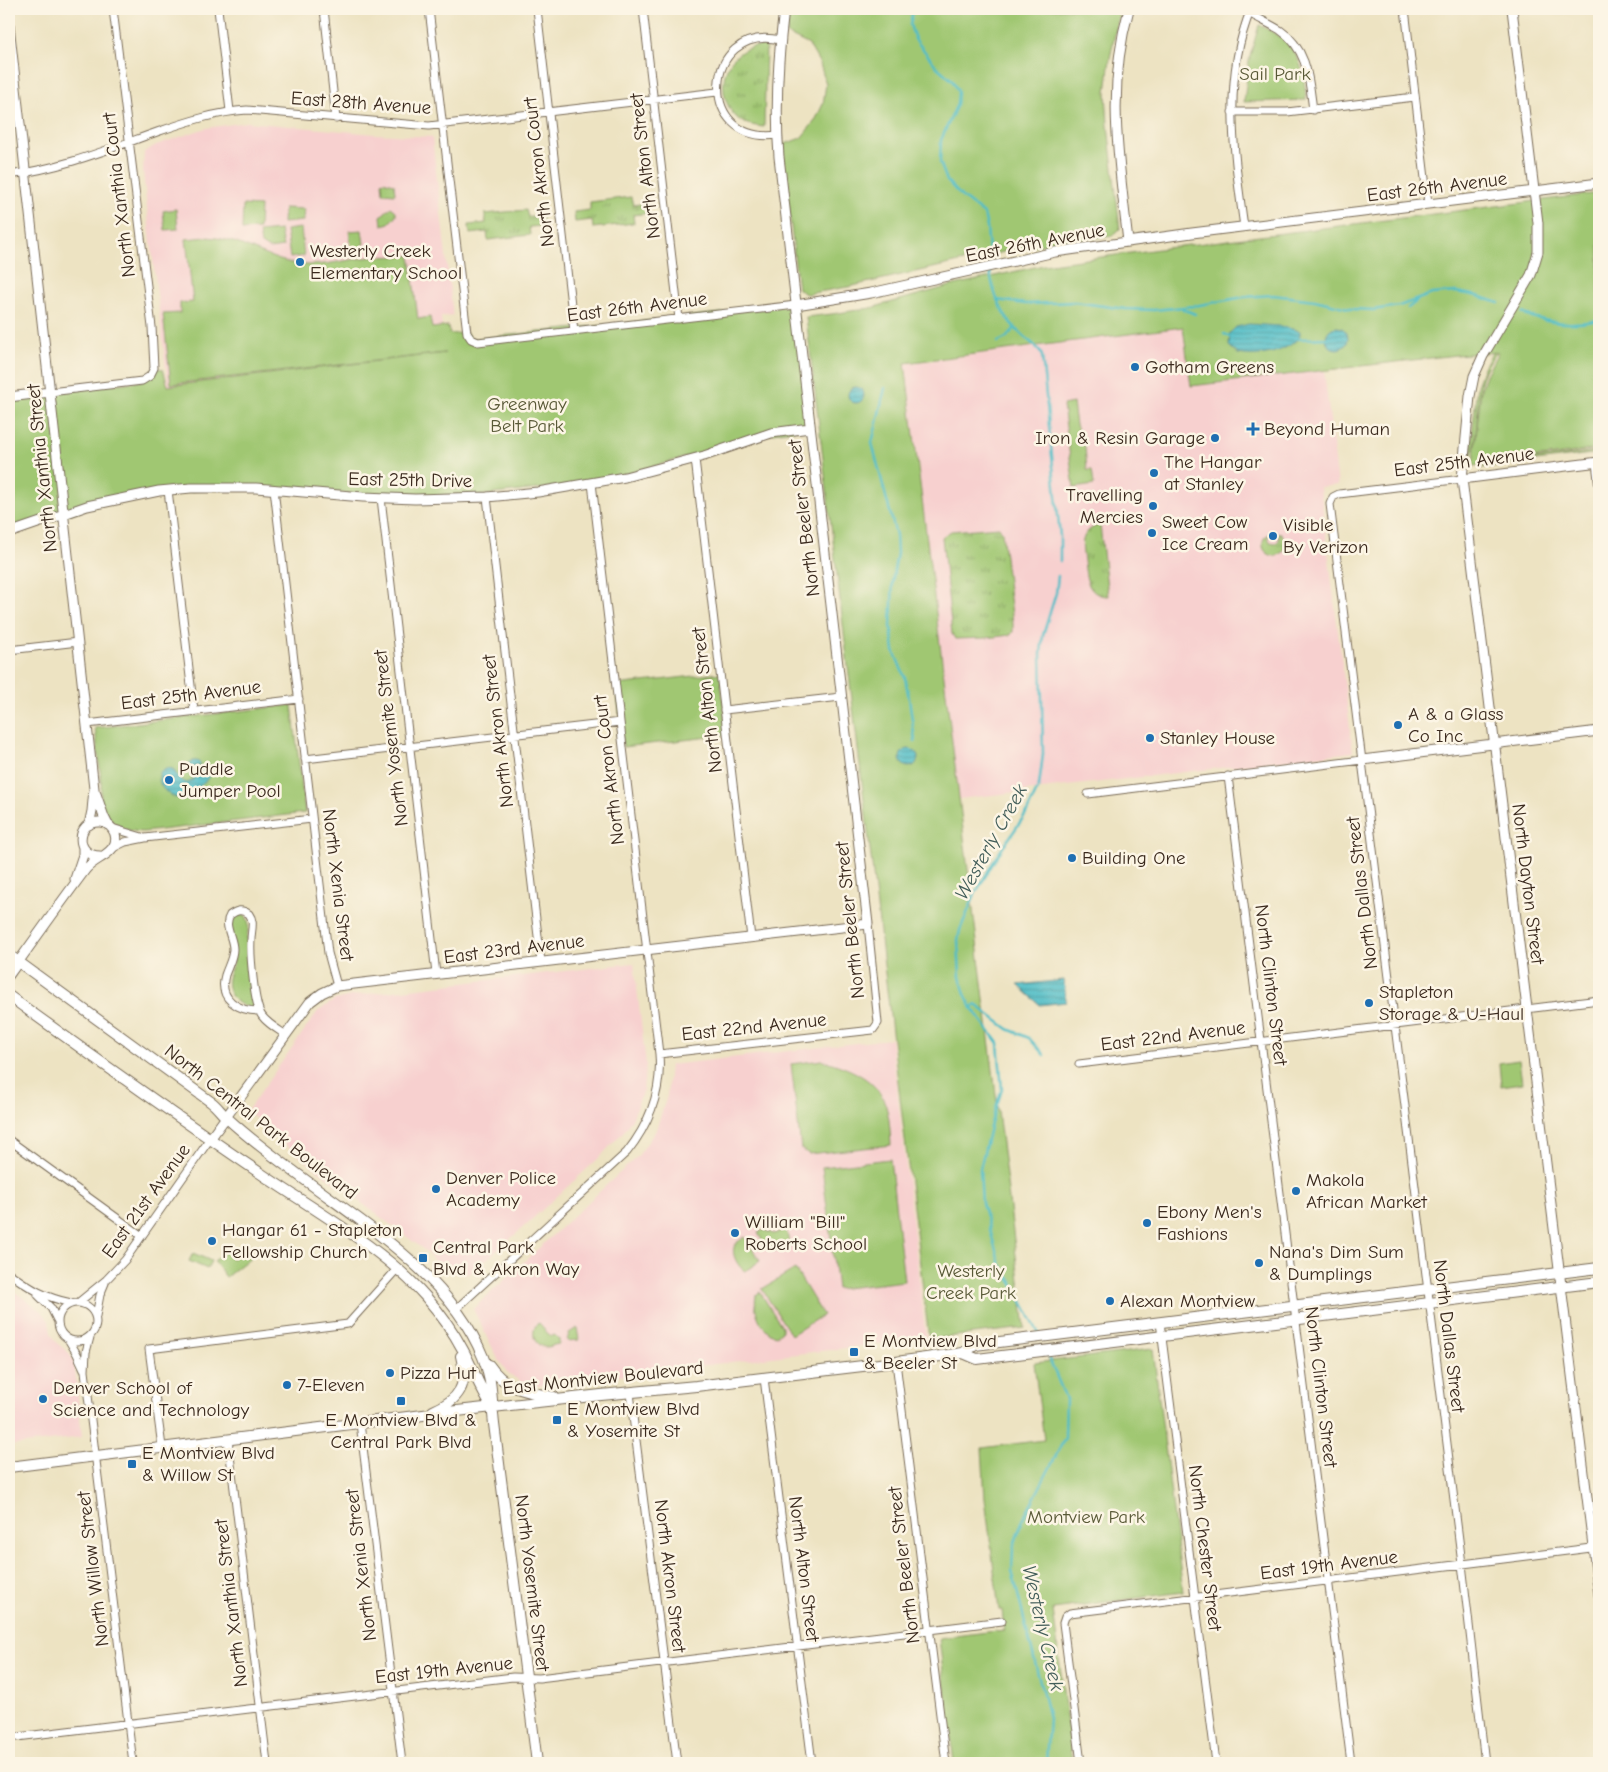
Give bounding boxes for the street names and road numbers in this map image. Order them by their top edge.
street label: East 28th Avenue [290,87,432,119]
street label: North Alton Street [625,91,665,240]
street label: North Akron Court [519,95,559,248]
street label: North Xanthia Court [98,111,140,279]
street label: East 26th Avenue [1366,167,1508,207]
street label: East 26th Avenue [964,219,1106,267]
street label: East 26th Avenue [566,287,708,327]
street label: North Xanthia Street [22,382,62,553]
street label: North Beeler Street [783,438,825,598]
street label: East 25th Avenue [1393,442,1535,482]
street label: East 25th Drive [348,468,472,492]
street label: North Alton Street [687,625,727,774]
street label: North Yosemite Street [369,648,413,828]
street label: North Akron Street [478,653,518,809]
street label: East 25th Avenue [120,675,262,715]
street label: North Akron Court [589,693,629,846]
street label: North Dayton Street [1507,802,1549,966]
street label: North Xenia Street [318,808,358,963]
street label: North Dallas Street [1342,815,1382,971]
street label: North Beeler Street [831,840,869,1000]
street label: North Clinton Street [1250,903,1292,1067]
street label: East 23rd Avenue [442,929,586,969]
street label: East 22nd Avenue [680,1008,828,1046]
street label: East 22nd Avenue [1099,1016,1247,1056]
street label: North Central Park Boulevard [160,1040,362,1204]
street label: East 21st Avenue [97,1140,195,1262]
street label: North Dallas Street [1429,1258,1469,1414]
street label: North Clinton Street [1300,1305,1342,1469]
street label: East Montview Boulevard [501,1357,705,1399]
street label: North Chester Street [1184,1464,1226,1633]
street label: North Beeler Street [883,1485,925,1645]
street label: North Xenia Street [341,1487,381,1642]
street label: North Willow Street [72,1490,113,1648]
street label: North Yosemite Street [510,1493,554,1673]
street label: North Alton Street [784,1495,824,1644]
street label: North Akron Street [650,1498,690,1654]
street label: North Xanthia Street [210,1517,252,1688]
street label: East 19th Avenue [1259,1546,1399,1584]
street label: East 19th Avenue [374,1652,514,1688]

